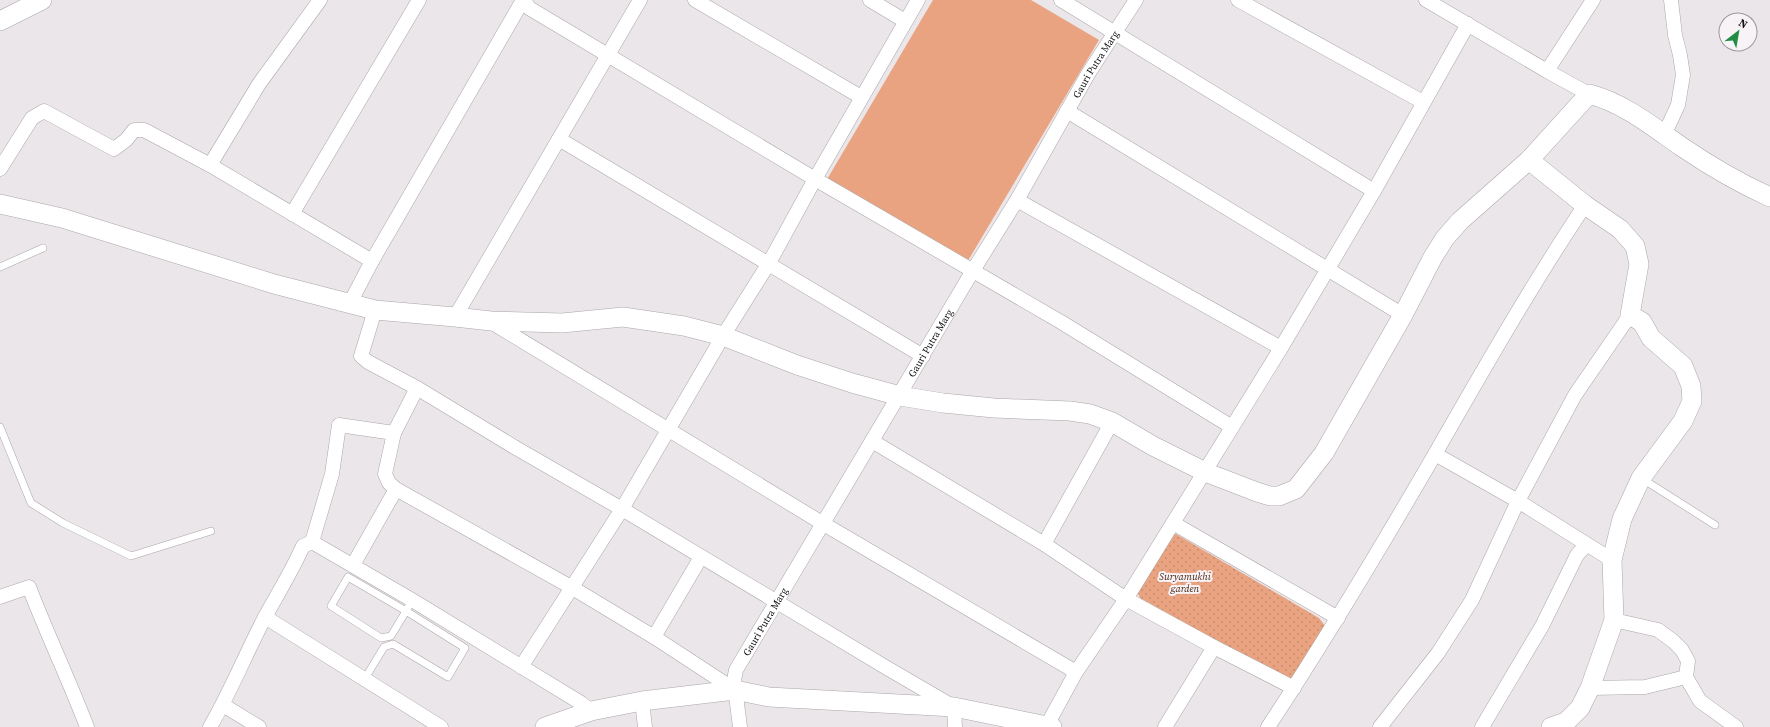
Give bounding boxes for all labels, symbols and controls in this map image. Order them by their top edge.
north arrow [1718,12,1758,52]
text: N [1736,15,1750,32]
street label: Gauri Putra Marg [1070,28,1121,100]
street label: Gauri Putra Marg [905,307,956,380]
park label: Suryamukhi garden [1159,570,1211,595]
street label: Gauri Putra Marg [740,585,790,658]

